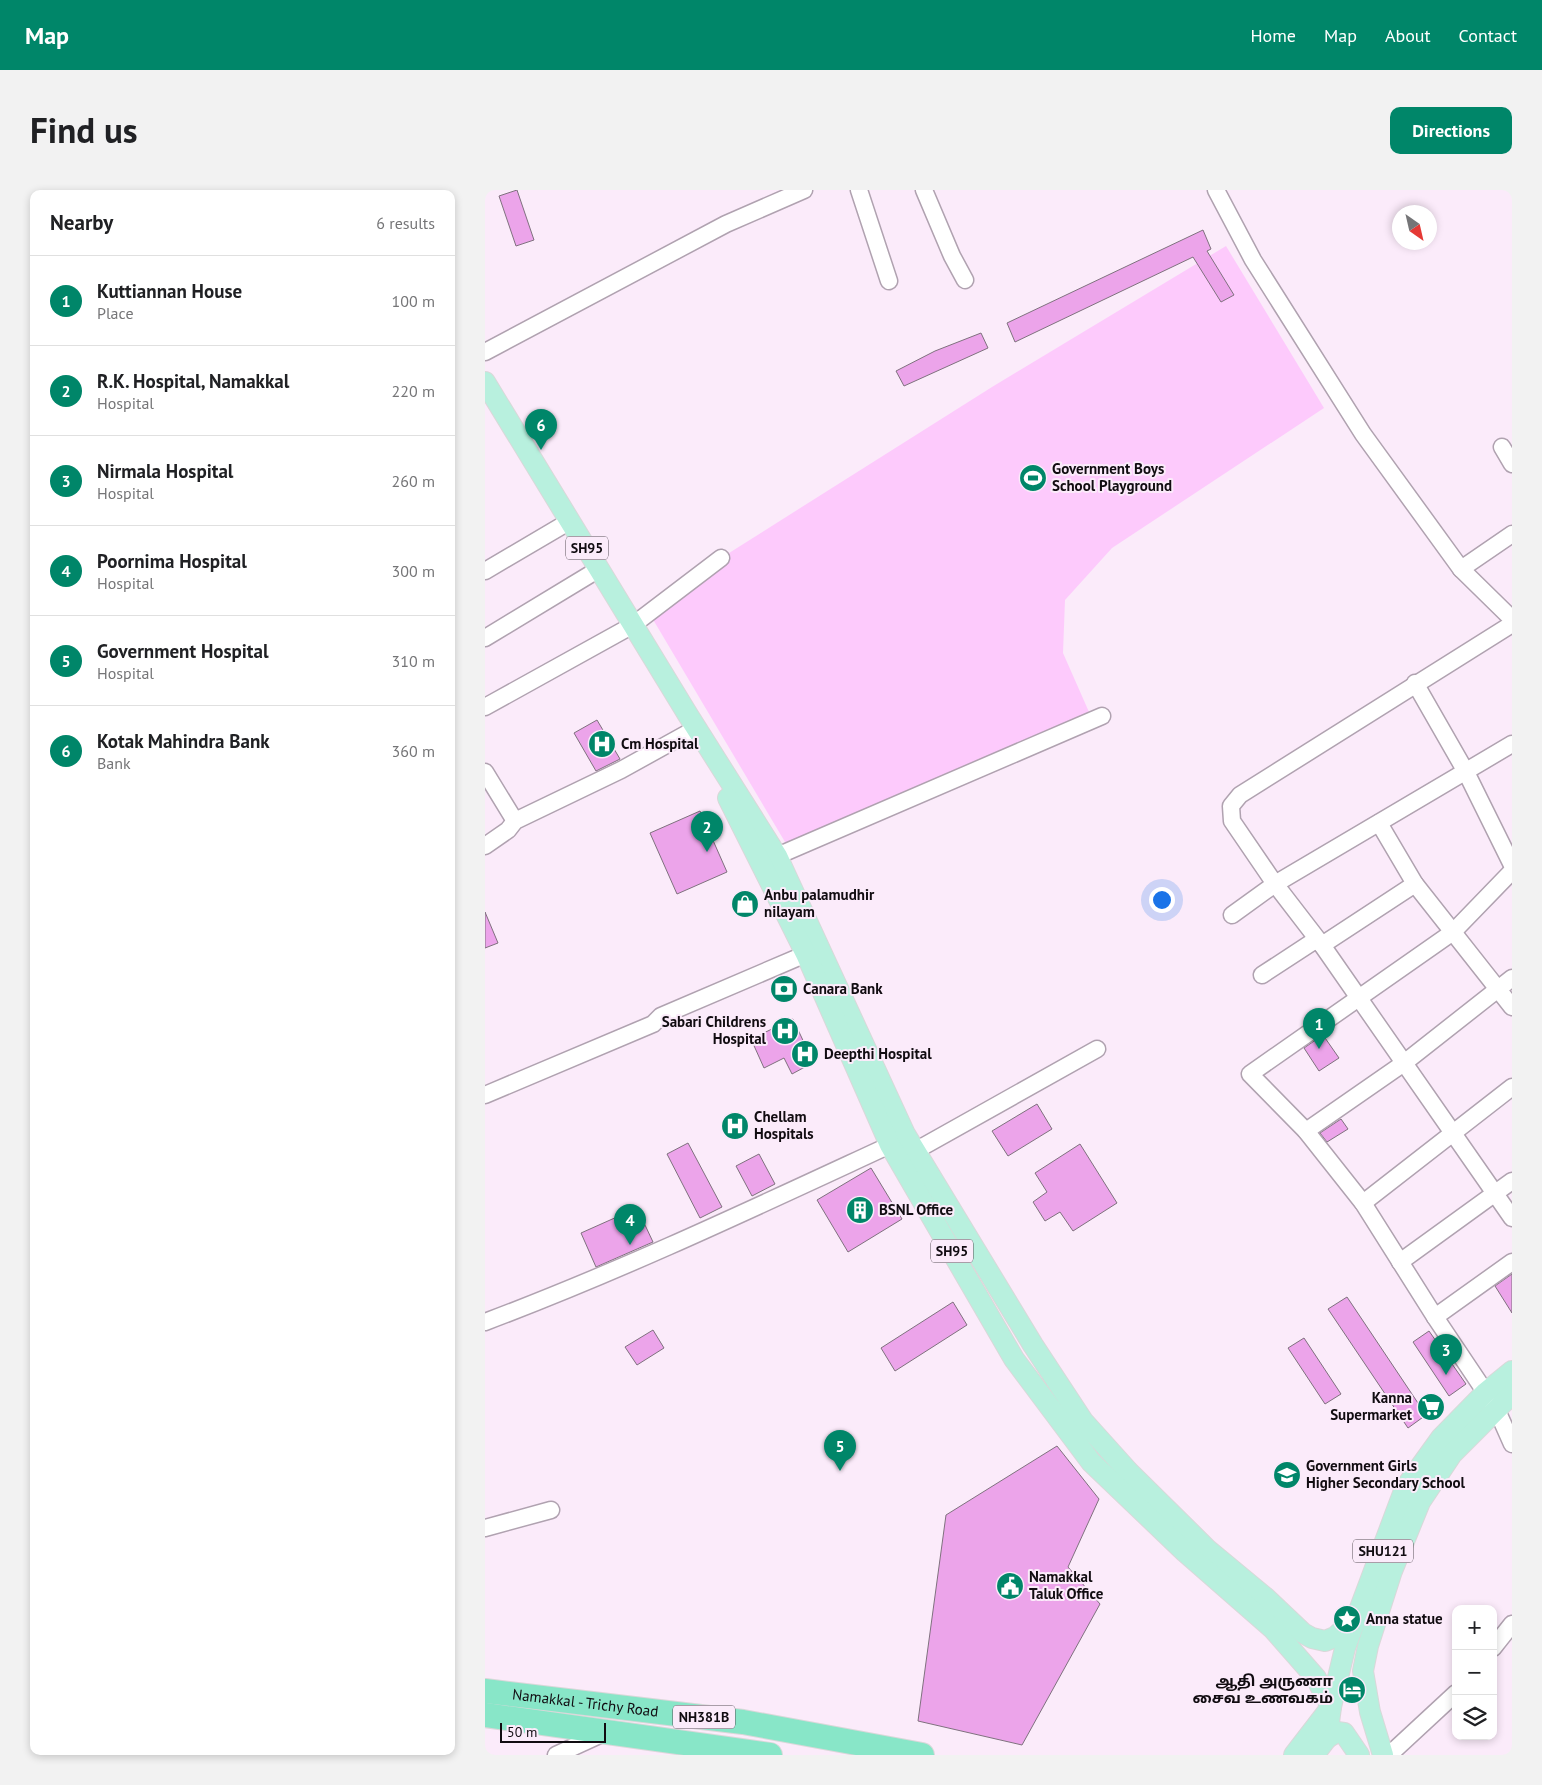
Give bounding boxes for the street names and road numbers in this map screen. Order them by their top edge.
road number: SH95 [566,536,608,559]
road number: SH95 [931,1240,973,1262]
road number: SHU121 [1353,1540,1413,1562]
street label: Namakkal - Trichy Road [511,1684,660,1721]
road number: NH381B [673,1705,735,1728]

